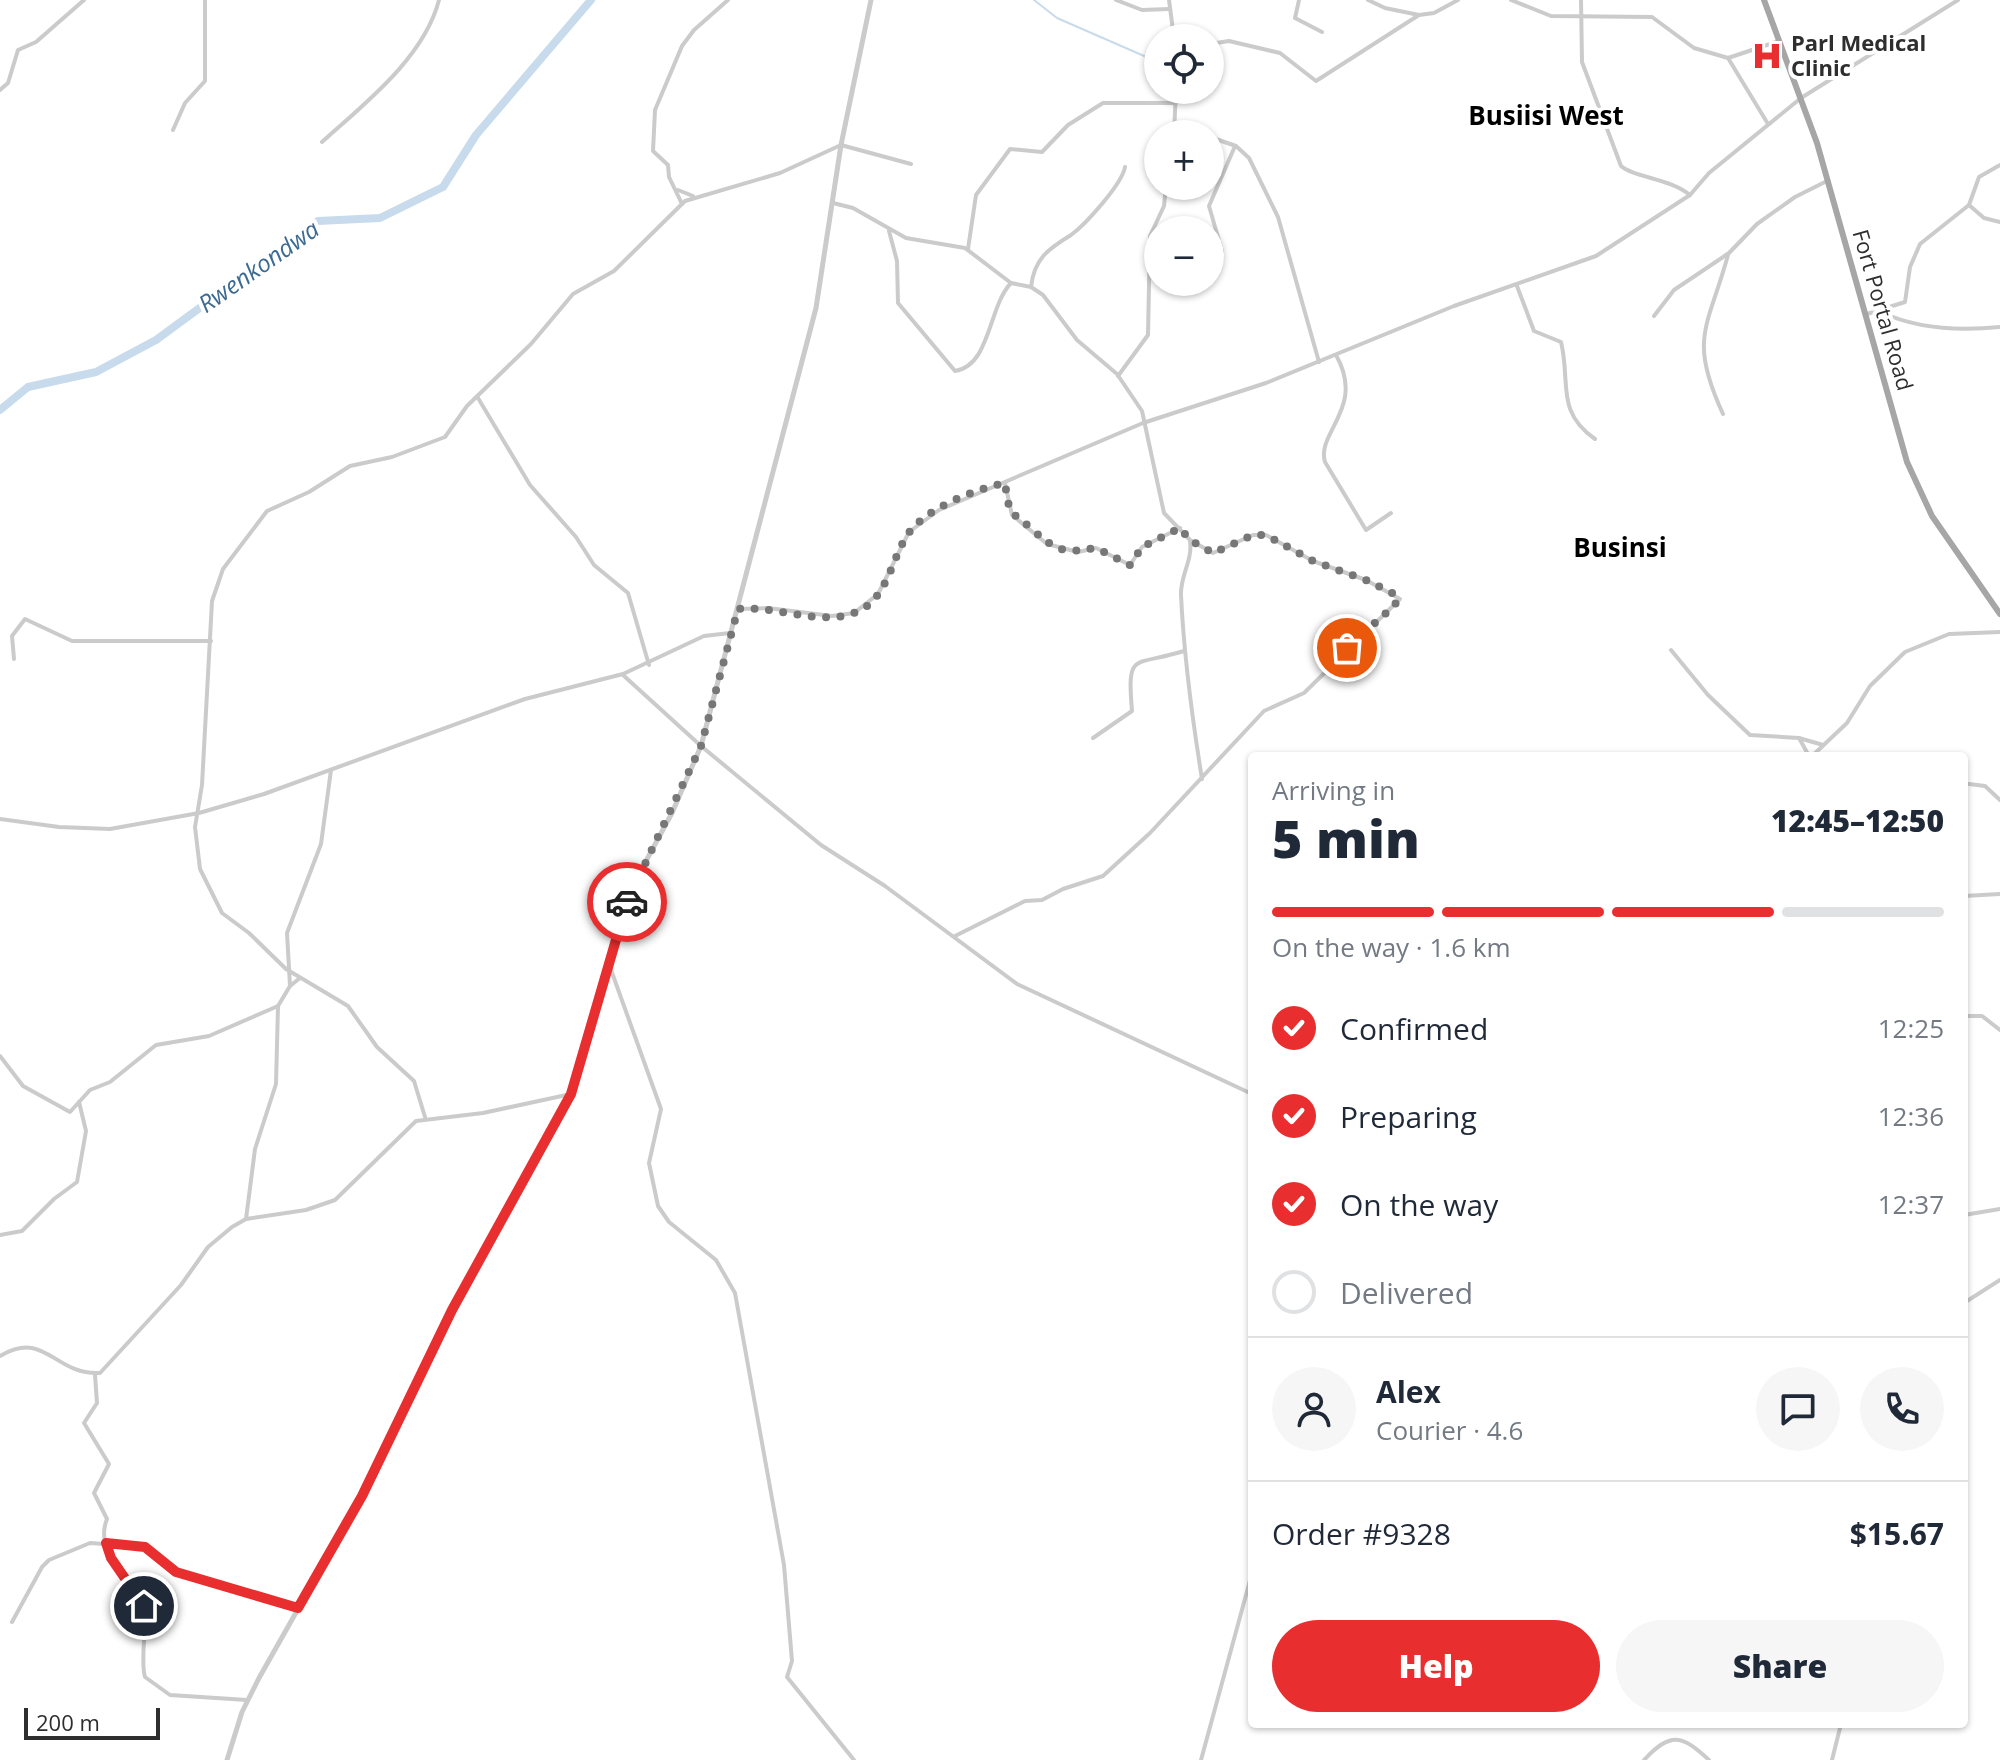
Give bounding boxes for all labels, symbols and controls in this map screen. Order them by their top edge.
map controls [1144,24,1224,296]
button: locate [1144,24,1224,104]
place label: Parl Medical Clinic [1791,27,1926,82]
hospital icon: Parl Medical Clinic [1750,39,1784,73]
district label: Busiisi West [1468,97,1624,133]
button: + [1144,120,1224,200]
water label: Rwenkondwa [191,212,325,320]
button: − [1144,216,1224,296]
street label: Fort Portal Road [1847,226,1921,394]
district label: Businsi [1573,529,1667,565]
pin [1313,614,1381,682]
icon: bag [1325,626,1369,670]
text: Arriving in [1272,772,1395,808]
text: 12:45–12:50 [1771,800,1944,841]
text: 5 min [1272,802,1420,873]
courier [587,862,667,942]
icon: car [605,880,649,924]
text: On the way · 1.6 km [1272,929,1511,965]
icon: check [1272,1006,1316,1050]
text: Confirmed [1340,1008,1488,1049]
text: 12:25 [1878,1010,1944,1046]
icon: check [1272,1094,1316,1138]
text: Preparing [1340,1096,1477,1137]
text: 12:36 [1878,1098,1944,1134]
icon: check [1272,1182,1316,1226]
text: On the way [1340,1184,1498,1225]
text: 12:37 [1878,1186,1944,1222]
text: Delivered [1340,1272,1473,1313]
button: person [1272,1367,1356,1451]
button: chat [1756,1367,1840,1451]
button: phone [1860,1367,1944,1451]
text: Alex [1376,1371,1441,1412]
text: Courier · 4.6 [1376,1412,1523,1448]
text: Order #9328 [1272,1513,1451,1554]
text: $15.67 [1850,1513,1944,1554]
pin [110,1572,178,1640]
icon: home [122,1584,166,1628]
button: Help [1272,1620,1600,1712]
button: Share [1616,1620,1944,1712]
scale bar [24,1704,160,1740]
text: 200 m [36,1707,100,1737]

